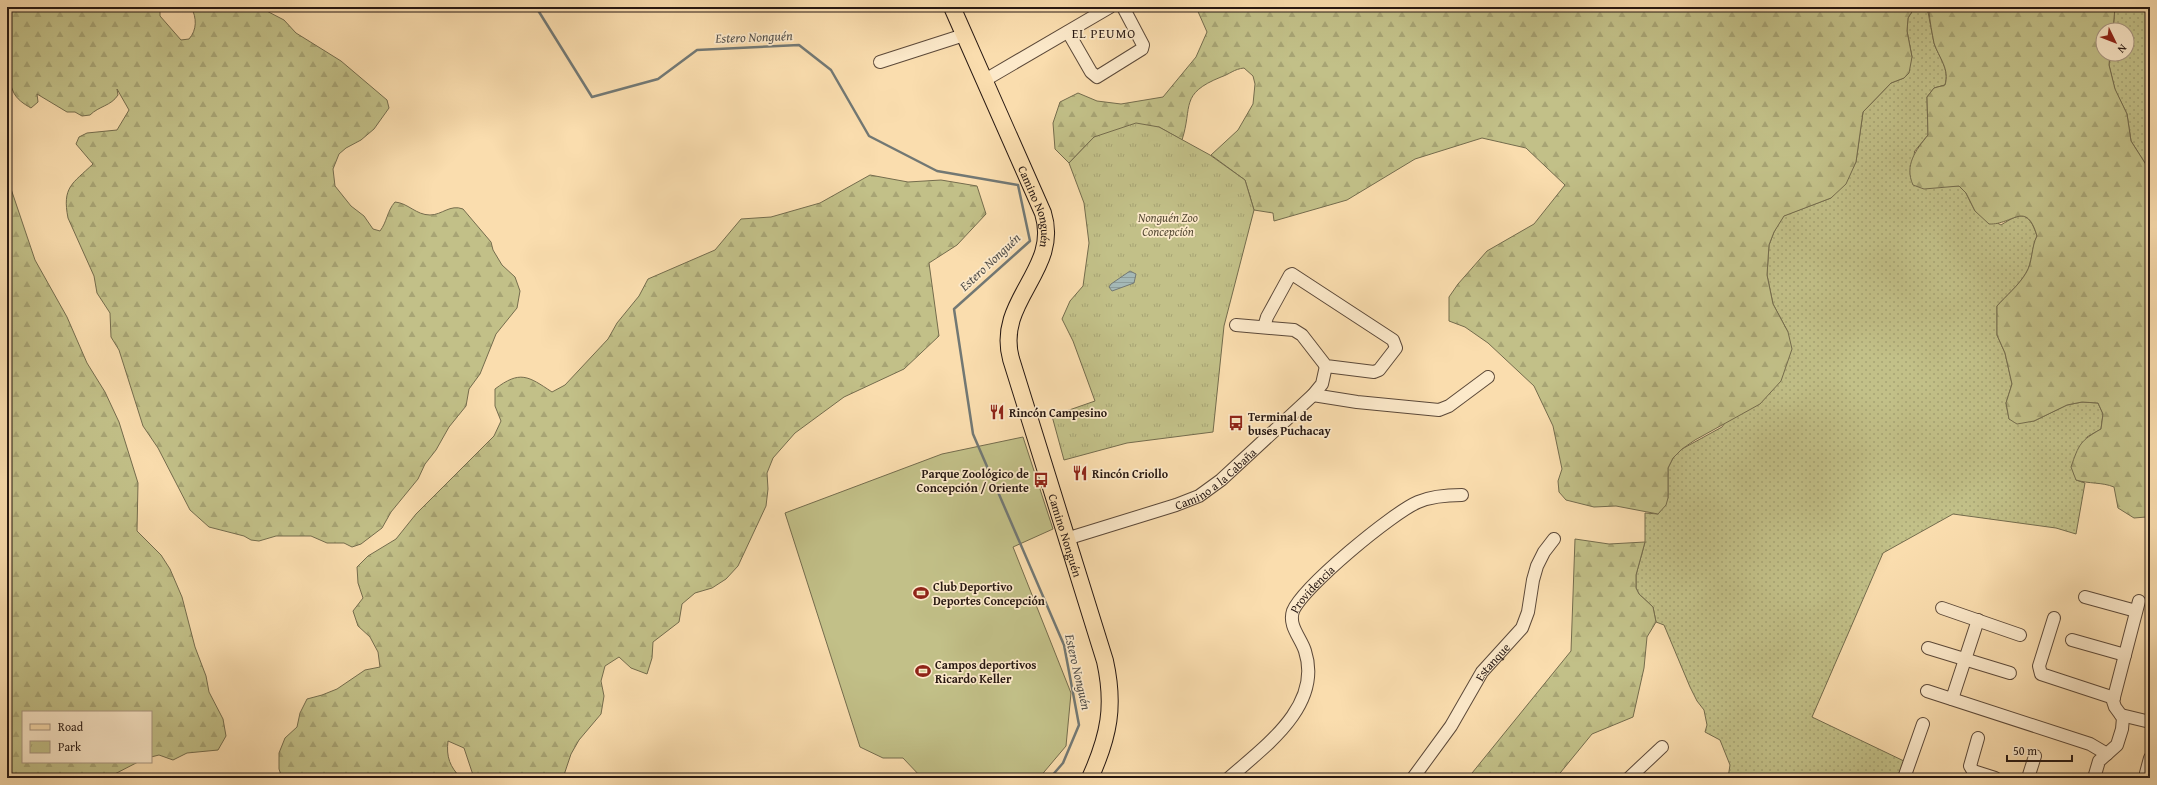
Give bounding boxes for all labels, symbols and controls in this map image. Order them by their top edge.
north arrow [2095,22,2135,62]
district label: EL PEUMO [1072,24,1136,43]
water label: Estero Nonguén [714,26,793,48]
text: N [2114,41,2131,57]
street label: Camino Nonguén [1014,162,1055,249]
park label: Nonguén Zoo Concepción [1138,209,1198,240]
water label: Estero Nonguén [954,228,1025,296]
restaurant icon: Rincón Campesino [988,403,1006,421]
place label: Rincón Campesino [1009,404,1108,421]
place label: Terminal de buses Puchacay [1248,408,1331,439]
bus stop icon: Terminal de buses Puchacay [1227,414,1245,432]
street label: Camino a la Cabaña [1172,443,1260,513]
restaurant icon: Rincón Criollo [1071,464,1089,482]
place label: Parque Zoológico de Concepción / Oriente [917,465,1029,496]
place label: Rincón Criollo [1092,465,1169,482]
bus stop icon: Parque Zoológico de Concepción / Oriente [1032,471,1050,489]
street label: Camino Nonguén [1045,491,1087,579]
street label: Providencia [1285,561,1338,616]
place label: Club Deportivo Deportes Concepción [933,578,1045,609]
sports icon: Club Deportivo Deportes Concepción [912,584,930,602]
water label: Estero Nonguén [1060,631,1096,712]
street label: Estanque [1470,638,1514,684]
place label: Campos deportivos Ricardo Keller [935,656,1036,687]
sports icon: Campos deportivos Ricardo Keller [914,662,932,680]
legend [22,711,152,763]
text: Road [58,718,84,735]
scale bar [2007,737,2072,763]
text: Park [58,738,82,755]
text: 50 m [2013,742,2037,759]

